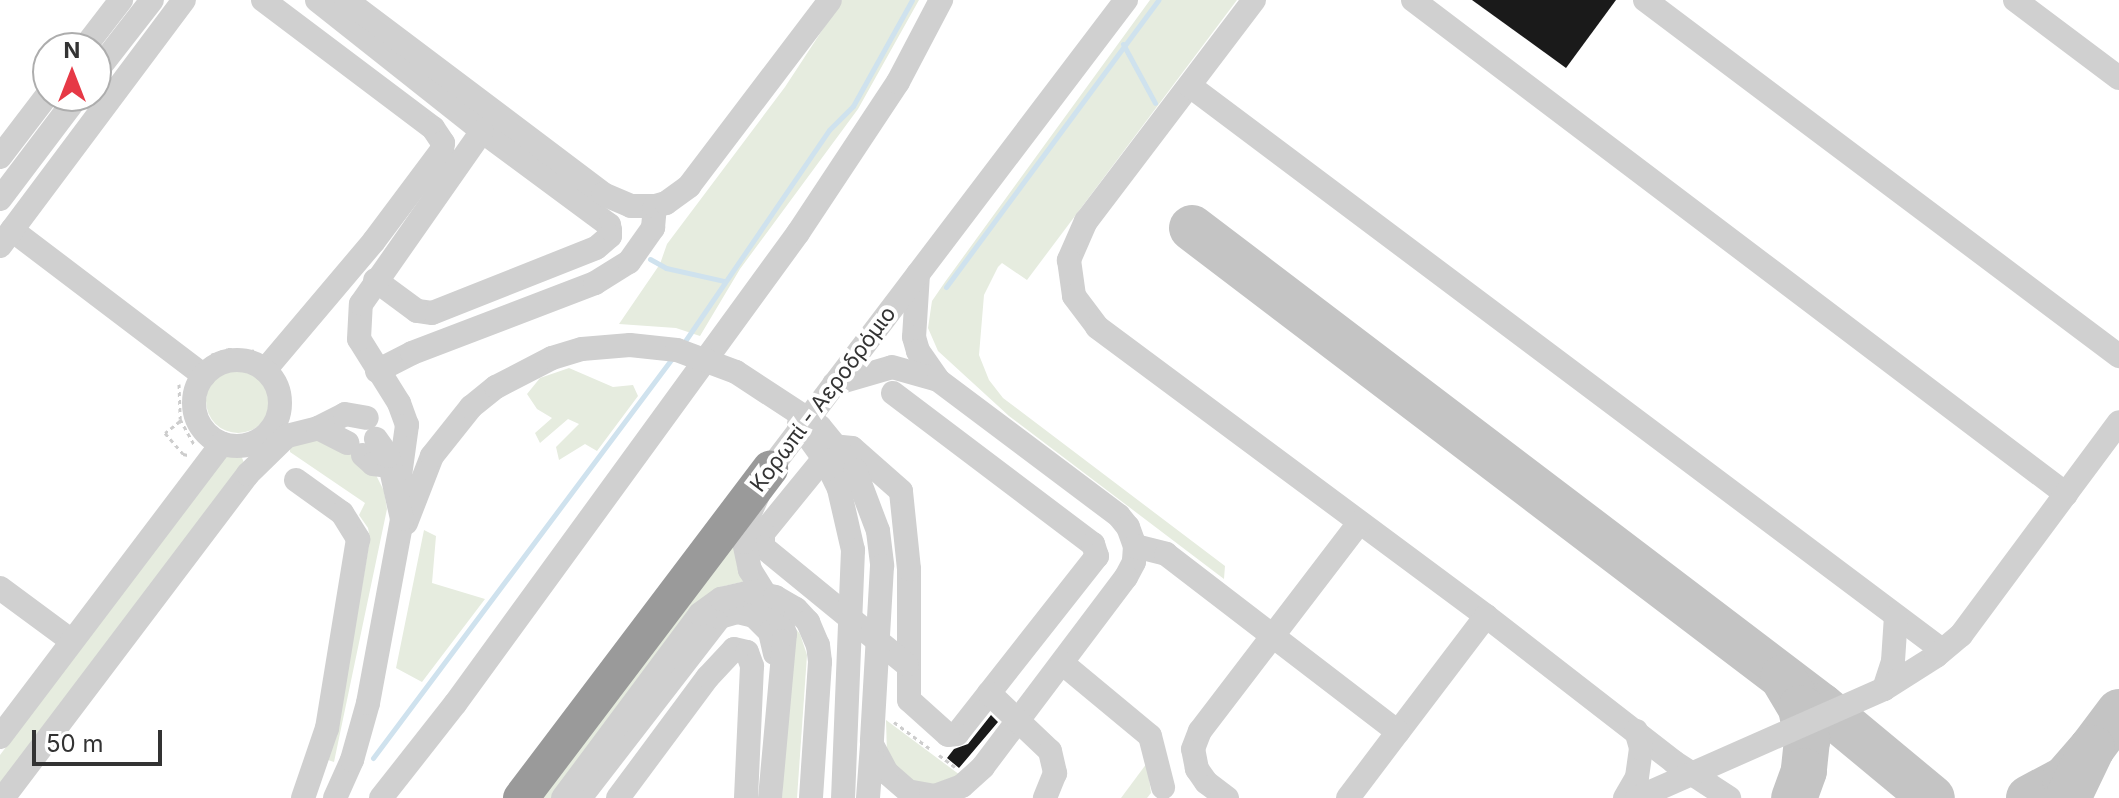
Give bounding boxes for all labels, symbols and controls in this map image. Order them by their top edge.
north arrow [32,32,112,112]
text: N [64,37,80,63]
street label: Κορωπί - Αεροδρόμιο [745,301,901,497]
scale bar [36,714,166,764]
text: 50 m [46,729,104,758]

